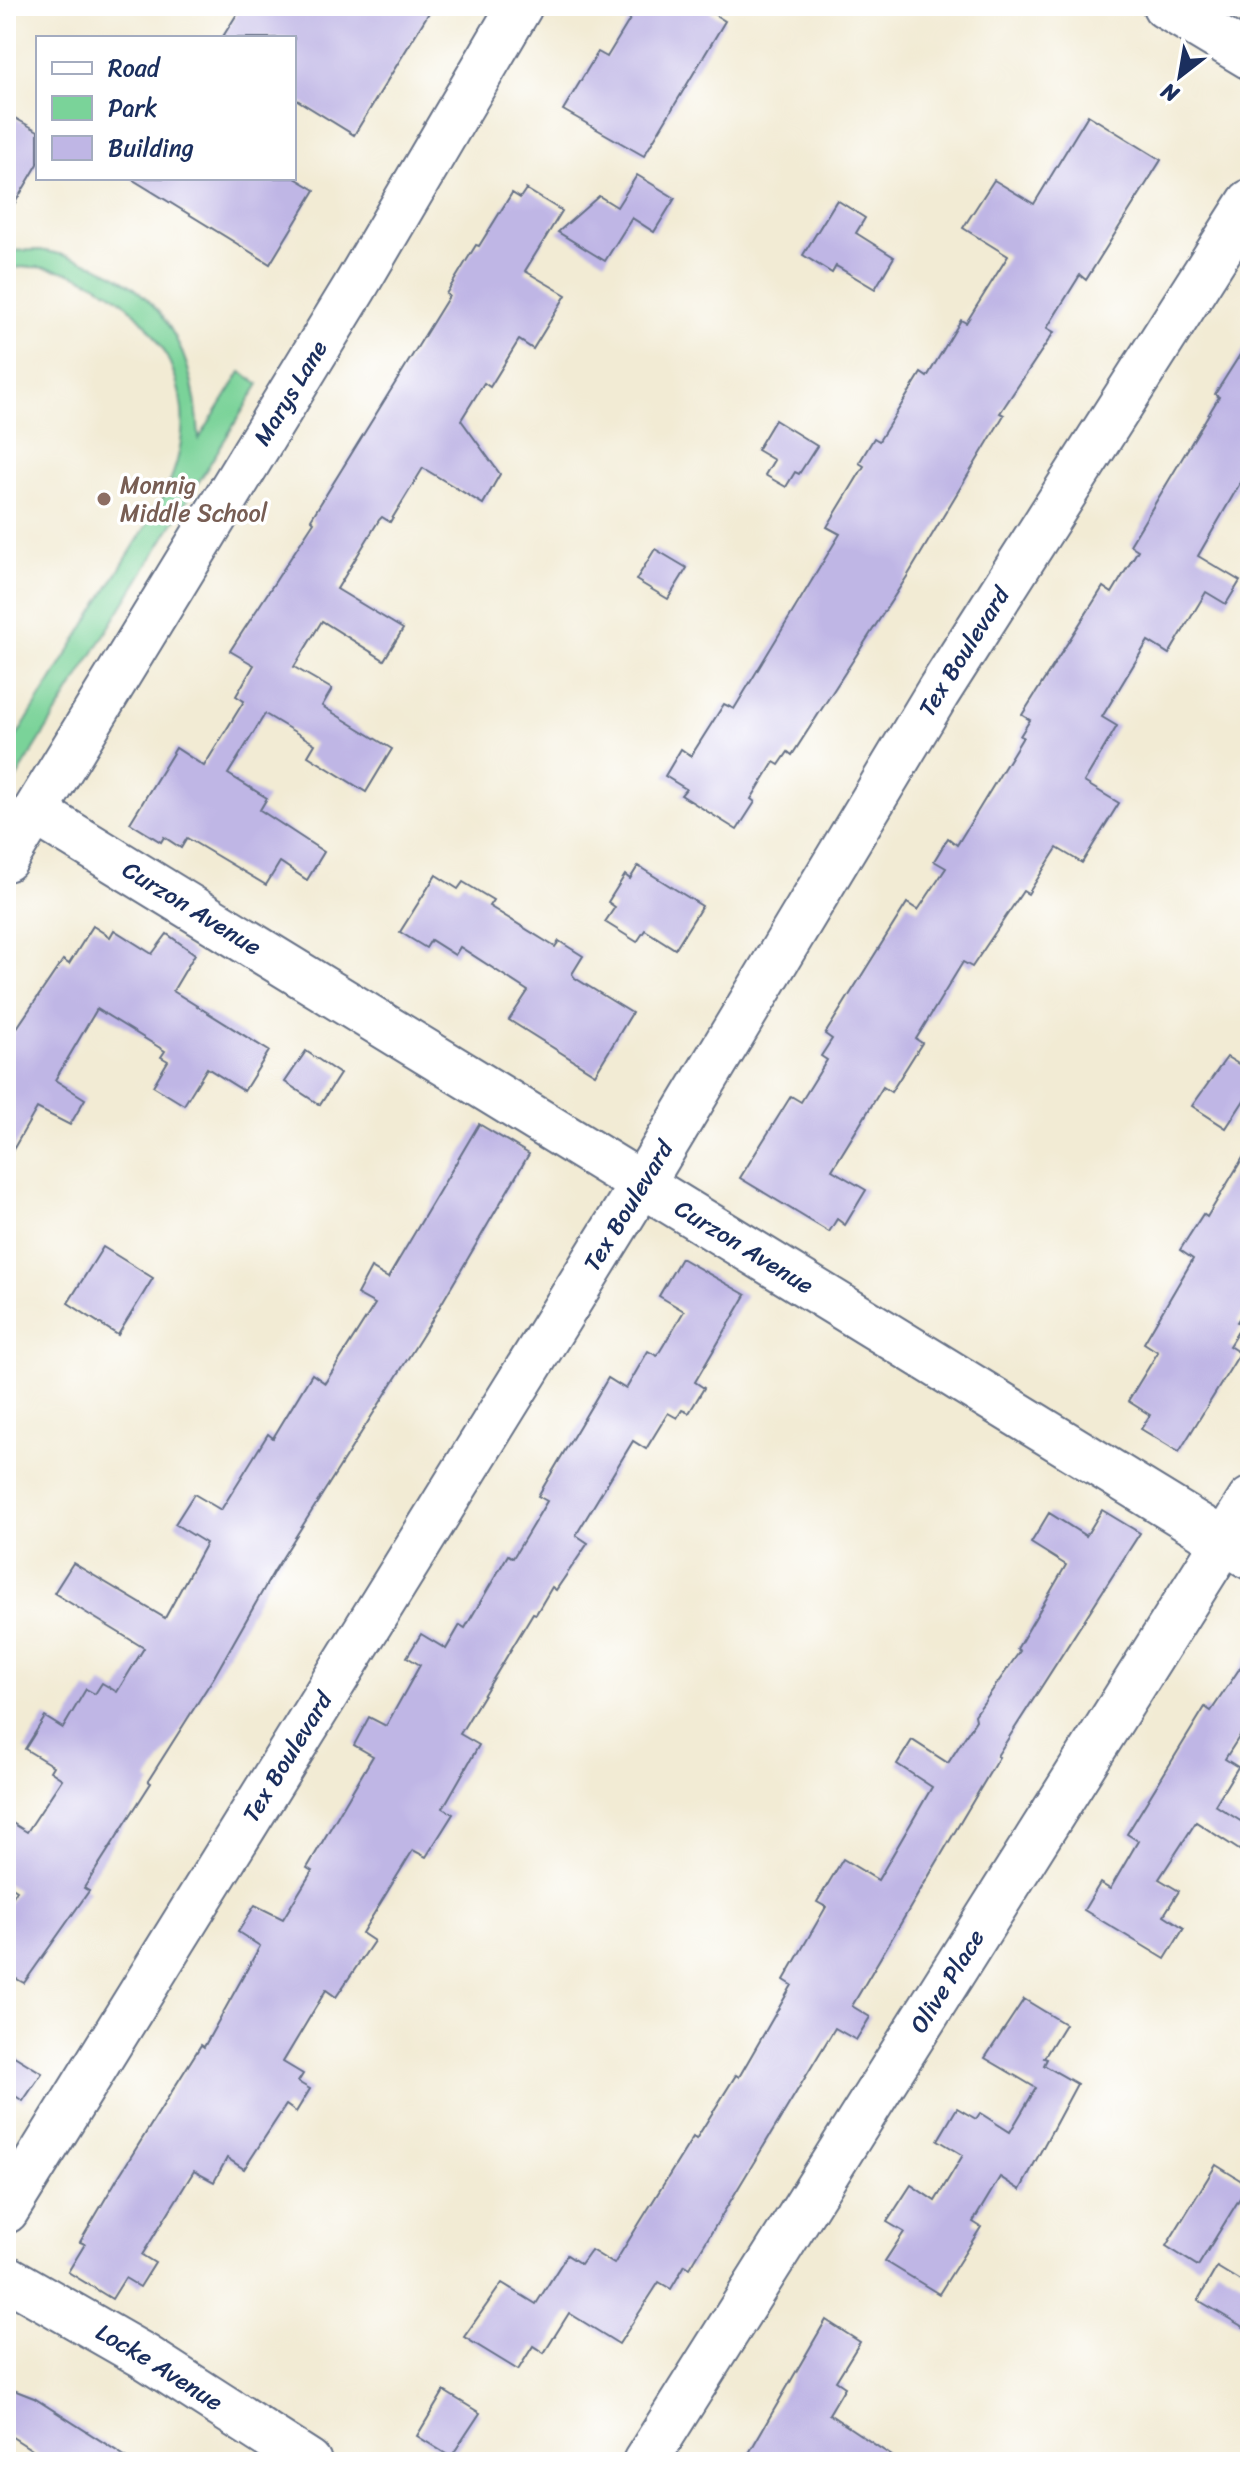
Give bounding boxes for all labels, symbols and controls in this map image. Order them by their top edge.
legend [36,36,296,180]
north arrow [1140,36,1220,116]
text: Road [108,47,162,89]
text: N [1153,72,1187,114]
text: Park [108,87,157,129]
text: Building [108,127,194,169]
street label: Marys Lane [242,331,339,454]
place label: Monnig Middle School [120,464,269,534]
marker: Monnig Middle School [95,490,113,508]
street label: Tex Boulevard [907,577,1022,725]
street label: Curzon Avenue [114,849,270,967]
street label: Tex Boulevard [572,1131,685,1280]
street label: Curzon Avenue [666,1188,822,1306]
street label: Tex Boulevard [230,1682,345,1831]
street label: Olive Place [899,1921,996,2042]
street label: Locke Avenue [88,2312,232,2423]

